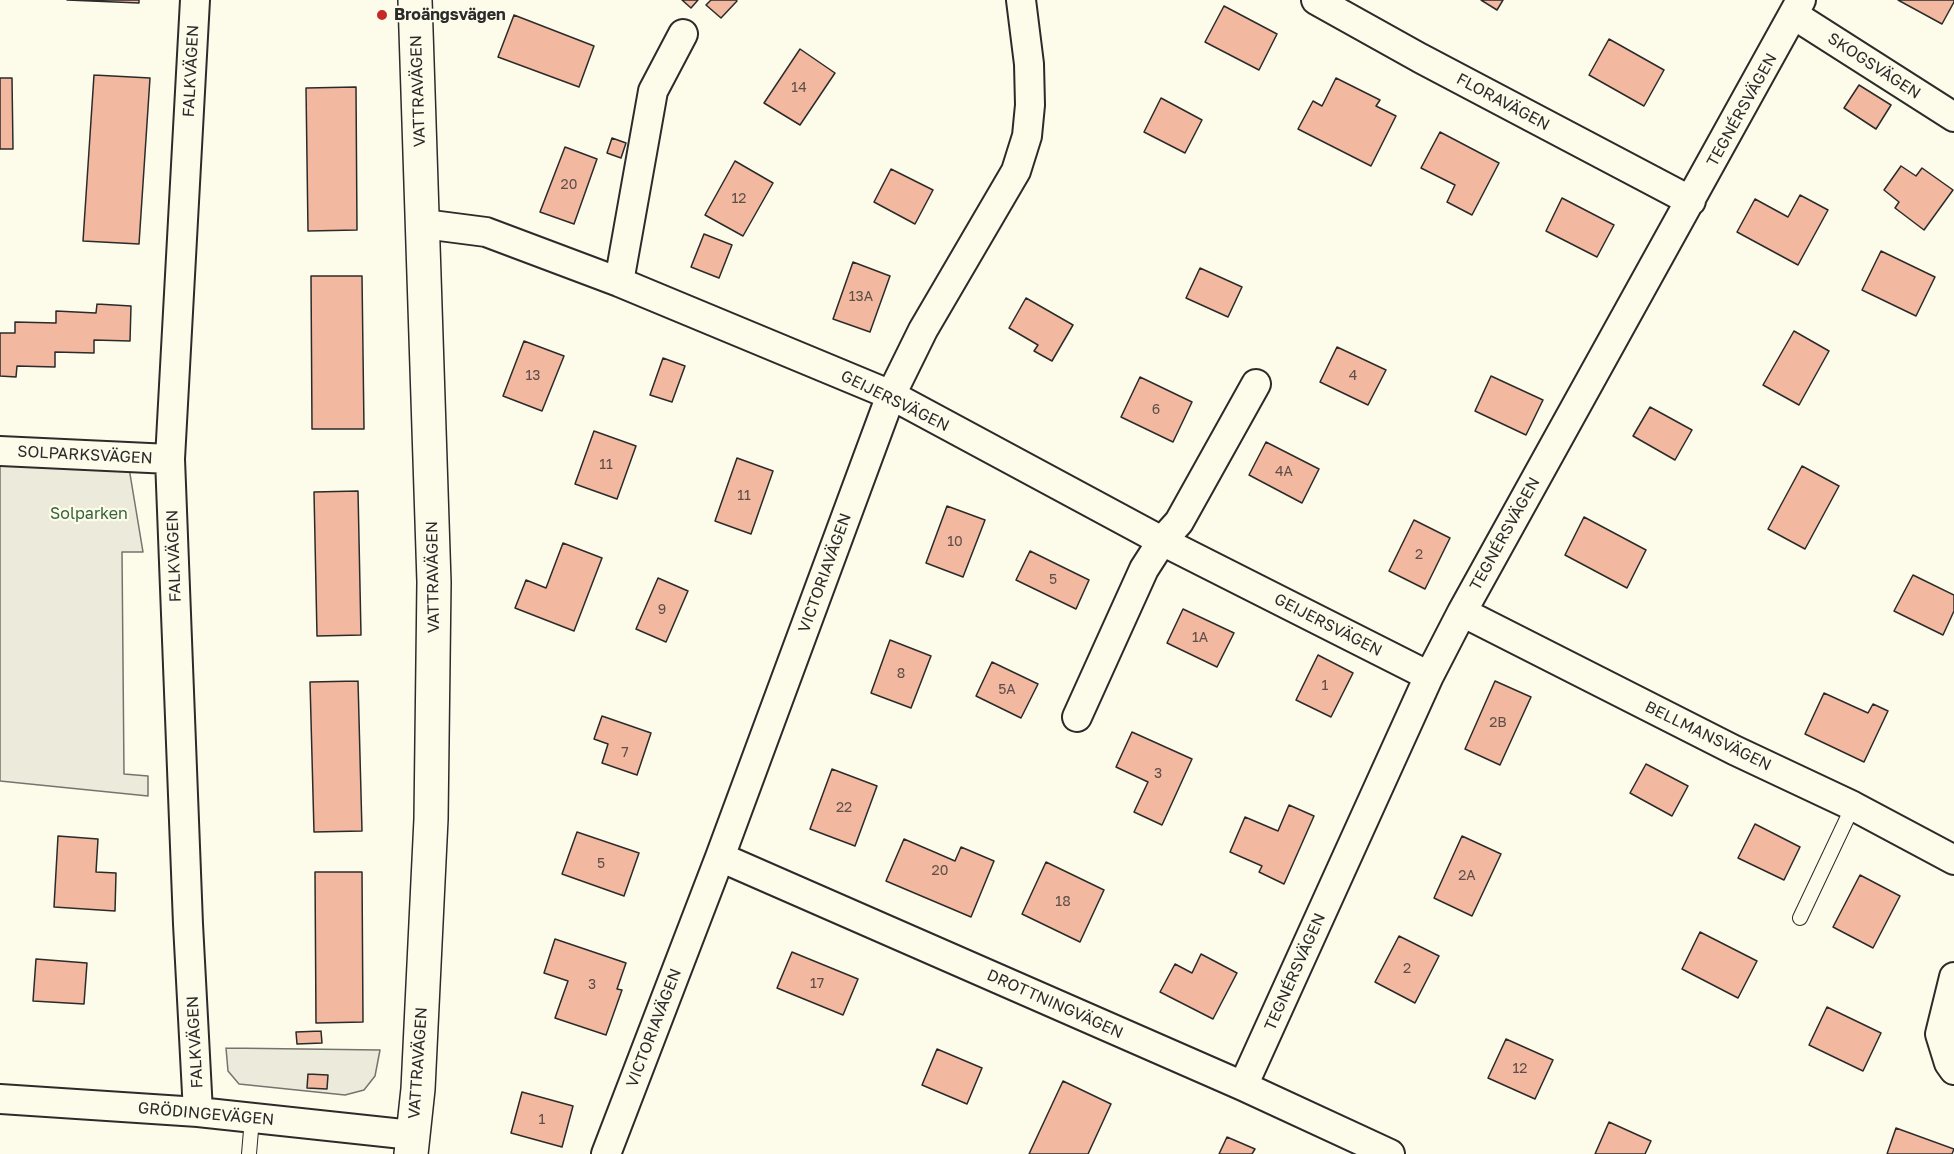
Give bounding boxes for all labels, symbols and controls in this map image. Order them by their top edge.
place label: Broängsvägen [394,5,506,25]
marker: Broängsvägen [375,8,389,22]
street label: FALKVÄGEN [179,24,203,118]
street label: SKOGSVÄGEN [1824,29,1924,103]
street label: VATTRAVÄGEN [406,35,430,147]
street label: TEGNÉRSVÄGEN [1703,50,1781,170]
street label: FLORAVÄGEN [1453,69,1553,135]
house number: 14 [791,80,807,96]
house number: 20 [561,177,577,193]
house number: 12 [732,191,746,207]
house number: 13A [849,289,873,305]
street label: GEIJERSVÄGEN [838,366,952,436]
house number: 13 [526,368,540,384]
house number: 4 [1349,368,1357,384]
house number: 6 [1152,402,1160,418]
street label: SOLPARKSVÄGEN [17,442,153,468]
house number: 11 [599,457,613,473]
house number: 4A [1275,464,1293,480]
street label: TEGNÉRSVÄGEN [1466,474,1544,594]
house number: 11 [737,488,751,504]
park label: Solparken [50,504,128,524]
street label: FALKVÄGEN [163,509,185,603]
street label: VICTORIAVÄGEN [794,511,856,635]
street label: VATTRAVÄGEN [422,521,444,633]
house number: 10 [947,534,963,550]
house number: 2 [1415,547,1423,563]
house number: 5 [1049,572,1057,588]
street label: GEIJERSVÄGEN [1271,590,1385,660]
house number: 9 [658,602,666,618]
house number: 1A [1192,630,1208,646]
house number: 8 [897,666,905,682]
house number: 1 [1322,678,1328,694]
house number: 5A [998,682,1016,698]
street label: BELLMANSVÄGEN [1642,697,1774,775]
house number: 2B [1489,715,1507,731]
house number: 7 [621,745,629,761]
house number: 3 [1154,766,1162,782]
house number: 22 [836,800,852,816]
house number: 5 [597,856,605,872]
house number: 20 [932,863,948,879]
house number: 2A [1458,868,1476,884]
house number: 18 [1055,894,1071,910]
street label: TEGNÉRSVÄGEN [1260,910,1330,1034]
house number: 2 [1403,961,1411,977]
street label: DROTTNINGVÄGEN [984,965,1126,1043]
street label: VICTORIAVÄGEN [622,966,686,1090]
house number: 17 [810,976,824,992]
house number: 3 [588,977,596,993]
street label: FALKVÄGEN [183,995,207,1089]
street label: VATTRAVÄGEN [405,1006,431,1120]
house number: 12 [1513,1061,1527,1077]
street label: GRÖDINGEVÄGEN [137,1098,275,1130]
house number: 1 [539,1112,545,1128]

